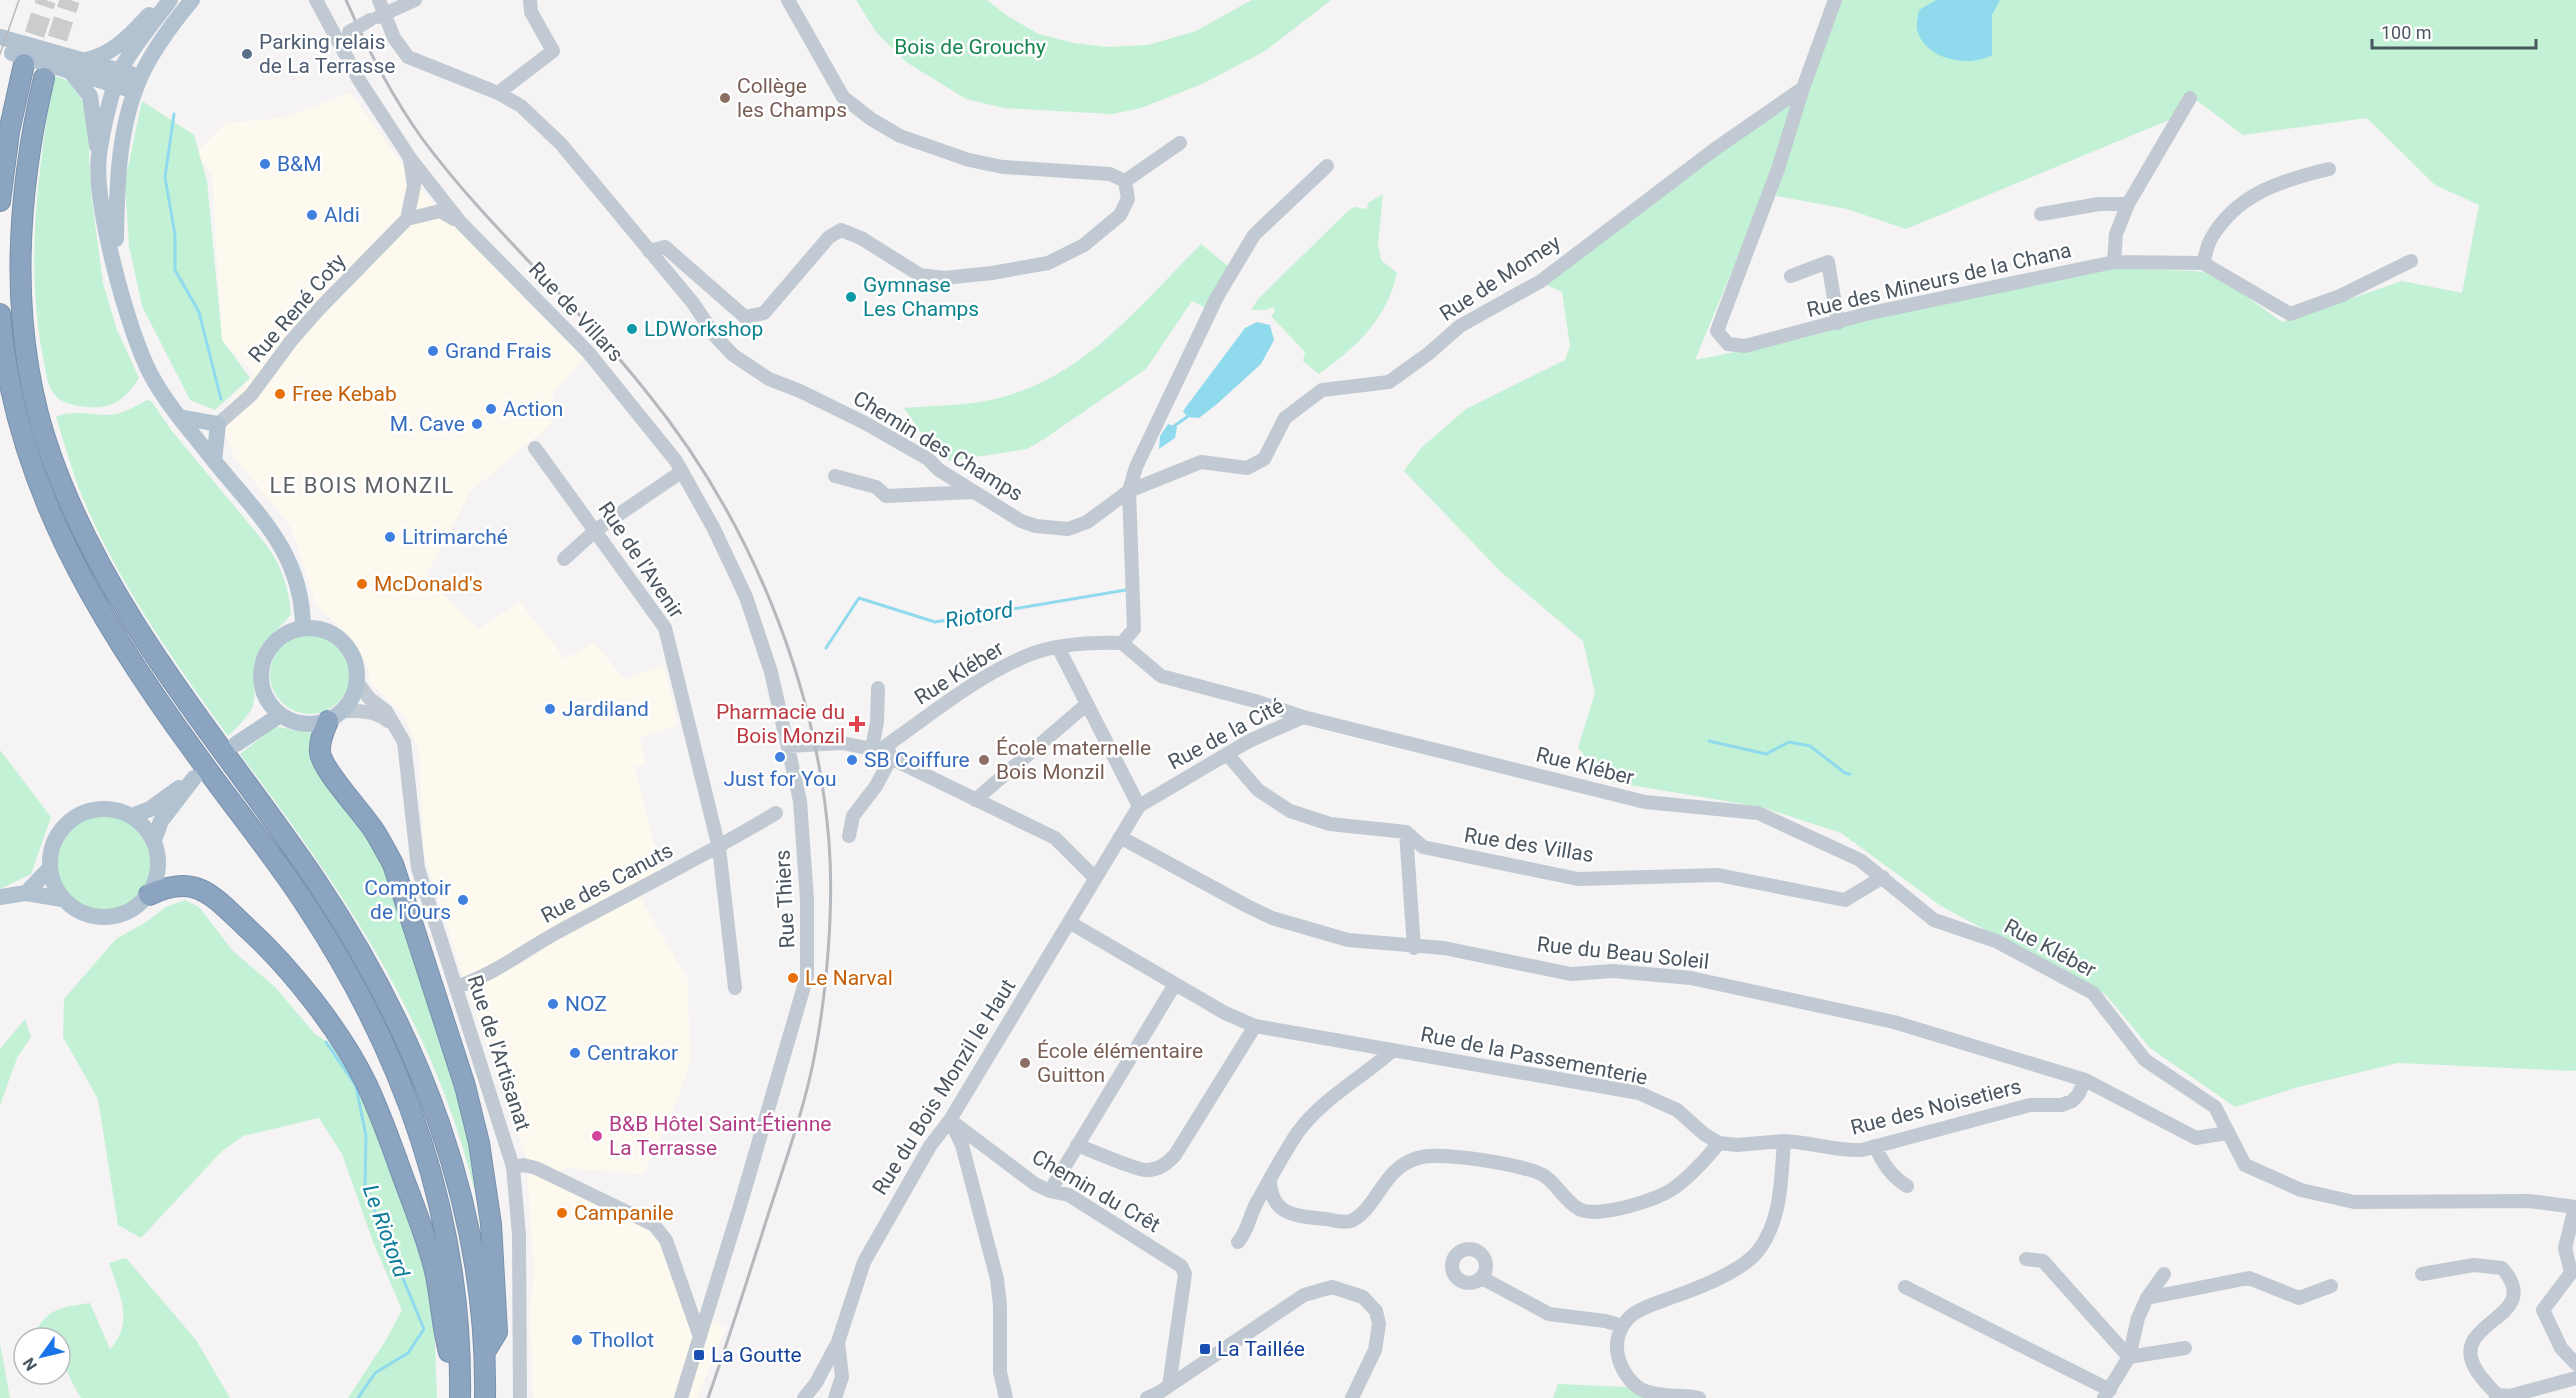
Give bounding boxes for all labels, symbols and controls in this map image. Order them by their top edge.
scale bar [2372,12,2536,50]
text: 100 m [2381,22,2432,43]
place label: Parking relais de La Terrasse [259,30,395,78]
park label: Bois de Grouchy [894,35,1046,59]
marker: Parking relais de La Terrasse [240,47,254,61]
place label: Collège les Champs [737,74,847,122]
marker: Collège les Champs [718,91,732,105]
place label: B&M [277,152,321,176]
marker: B&M [258,157,272,171]
place label: Aldi [324,203,360,227]
marker: Aldi [305,208,319,222]
street label: Rue de Momey [1435,230,1565,326]
street label: Rue des Mineurs de la Chana [1805,238,2073,322]
street label: Rue René Coty [244,249,350,367]
street label: Rue de Villars [524,257,628,367]
place label: Gymnase Les Champs [863,273,979,321]
marker: Gymnase Les Champs [844,290,858,304]
place label: LDWorkshop [644,317,763,341]
marker: LDWorkshop [625,322,639,336]
place label: Grand Frais [445,339,552,363]
marker: Grand Frais [426,344,440,358]
place label: Free Kebab [292,382,397,406]
street label: Chemin des Champs [849,386,1027,506]
marker: Free Kebab [273,387,287,401]
place label: Action [503,397,563,421]
marker: Action [484,402,498,416]
place label: M. Cave [390,412,465,436]
marker: M. Cave [470,417,484,431]
district label: LE BOIS MONZIL [269,473,455,498]
street label: Rue de l'Avenir [593,497,689,623]
place label: Litrimarché [402,525,508,549]
marker: Litrimarché [383,530,397,544]
place label: McDonald's [374,572,483,596]
marker: McDonald's [355,577,369,591]
water label: Riotord [943,597,1016,633]
street label: Rue Kléber [910,636,1008,710]
street label: Rue de la Cité [1164,693,1288,775]
place label: Jardiland [562,697,649,721]
place label: Pharmacie du Bois Monzil [716,700,845,748]
marker: Jardiland [543,702,557,716]
marker: Pharmacie du Bois Monzil [850,717,864,731]
place label: École maternelle Bois Monzil [996,736,1151,784]
street label: Rue Kléber [1533,742,1637,790]
place label: SB Coiffure [864,748,970,772]
marker: Just for You [773,750,787,764]
marker: SB Coiffure [845,753,859,767]
marker: École maternelle Bois Monzil [977,753,991,767]
place label: Just for You [723,767,837,791]
street label: Rue des Villas [1463,823,1595,867]
street label: Rue des Canuts [537,838,677,928]
street label: Rue Thiers [770,849,800,949]
place label: Comptoir de l'Ours [364,876,451,924]
marker: Comptoir de l'Ours [456,893,470,907]
street label: Rue Kléber [2000,914,2100,982]
street label: Rue du Beau Soleil [1536,932,1710,974]
place label: Le Narval [805,966,893,990]
marker: Le Narval [786,971,800,985]
street label: Rue de l'Artisanat [463,972,535,1134]
street label: Rue du Bois Monzil le Haut [868,975,1020,1199]
place label: NOZ [565,992,607,1016]
marker: NOZ [546,997,560,1011]
street label: Rue de la Passementerie [1418,1022,1650,1090]
place label: École élémentaire Guitton [1037,1039,1203,1087]
place label: Centrakor [587,1041,678,1065]
marker: Centrakor [568,1046,582,1060]
marker: École élémentaire Guitton [1018,1056,1032,1070]
street label: Rue des Noisetiers [1848,1074,2024,1140]
place label: B&B Hôtel Saint-Étienne La Terrasse [609,1112,831,1160]
marker: B&B Hôtel Saint-Étienne La Terrasse [590,1129,604,1143]
street label: Chemin du Crêt [1028,1145,1164,1237]
water label: Le Riotord [358,1181,415,1282]
place label: Campanile [574,1201,674,1225]
marker: Campanile [555,1206,569,1220]
north arrow [12,1326,72,1386]
place label: Thollot [589,1328,654,1352]
marker: Thollot [570,1333,584,1347]
place label: La Taillée [1217,1337,1305,1361]
marker: La Taillée [1198,1342,1212,1356]
place label: La Goutte [711,1343,802,1367]
marker: La Goutte [692,1348,706,1362]
text: N [19,1354,41,1374]

